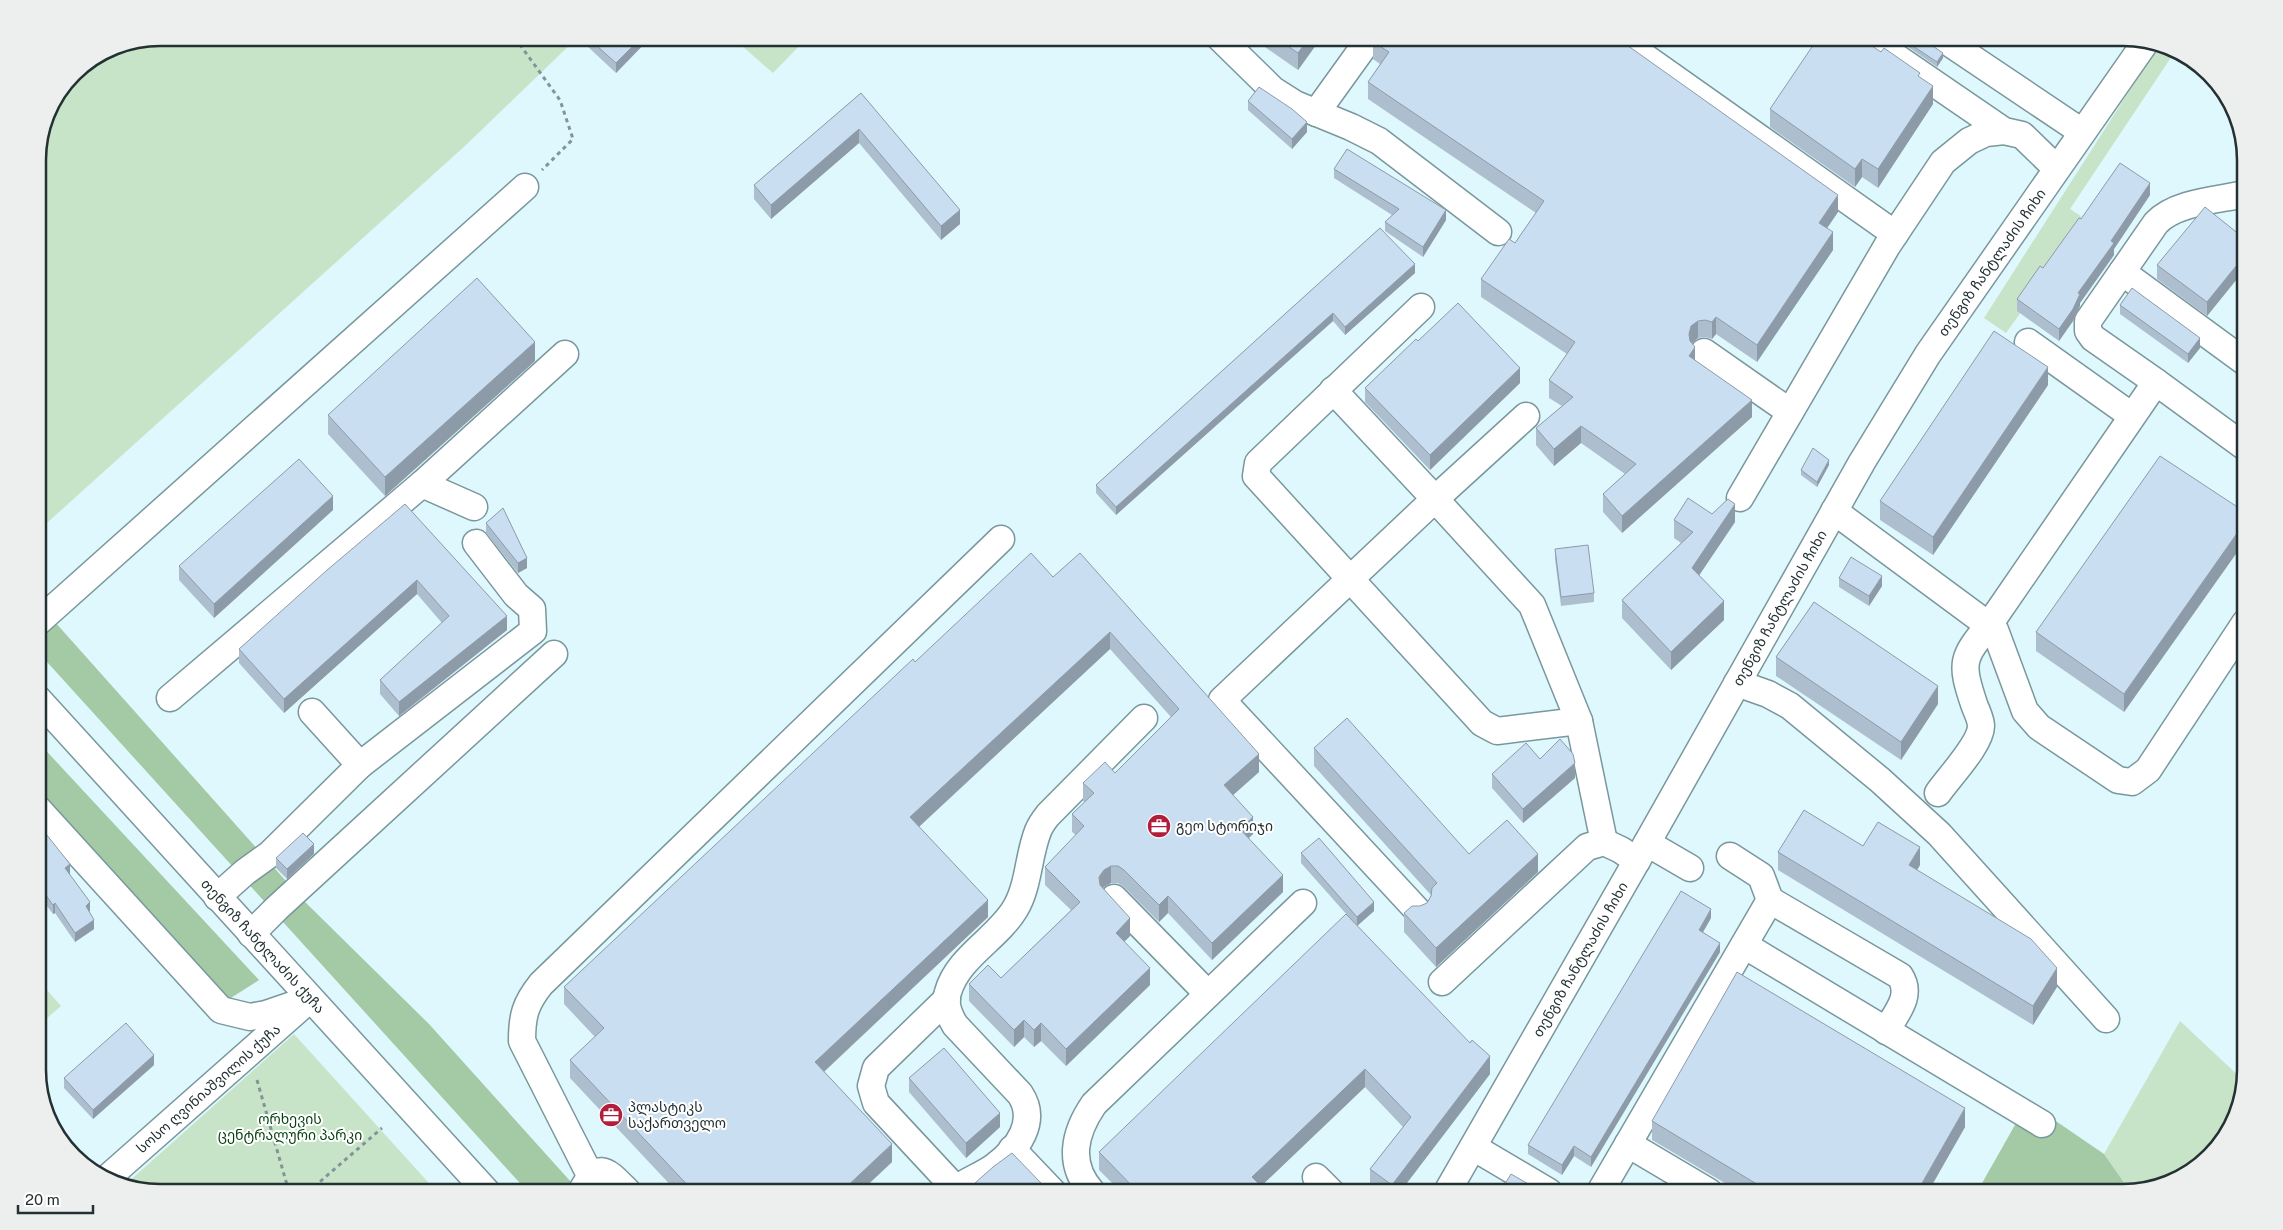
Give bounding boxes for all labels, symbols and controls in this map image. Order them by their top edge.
street label: თენგიზ ჩანტლაძის ჩიხი [1935,186,2049,339]
street label: თენგიზ ჩანტლაძის ჩიხი [1729,527,1830,689]
office icon: გეო სტორიჯი [1146,813,1172,839]
place label: გეო სტორიჯი [1176,818,1273,835]
street label: თენგიზ ჩანტლაძის ქუჩა [198,876,328,1016]
street label: თენგიზ ჩანტლაძის ჩიხი [1530,879,1631,1040]
street label: სოსო ღვინიაშვილის ქუჩა [133,1021,284,1156]
place label: პლასტიკს საქართველო [628,1099,726,1132]
office icon: პლასტიკს საქართველო [598,1102,624,1128]
park label: ორხევის ცენტრალური პარკი [218,1111,362,1144]
scale bar [18,1182,92,1214]
text: 20 m [25,1191,60,1208]

